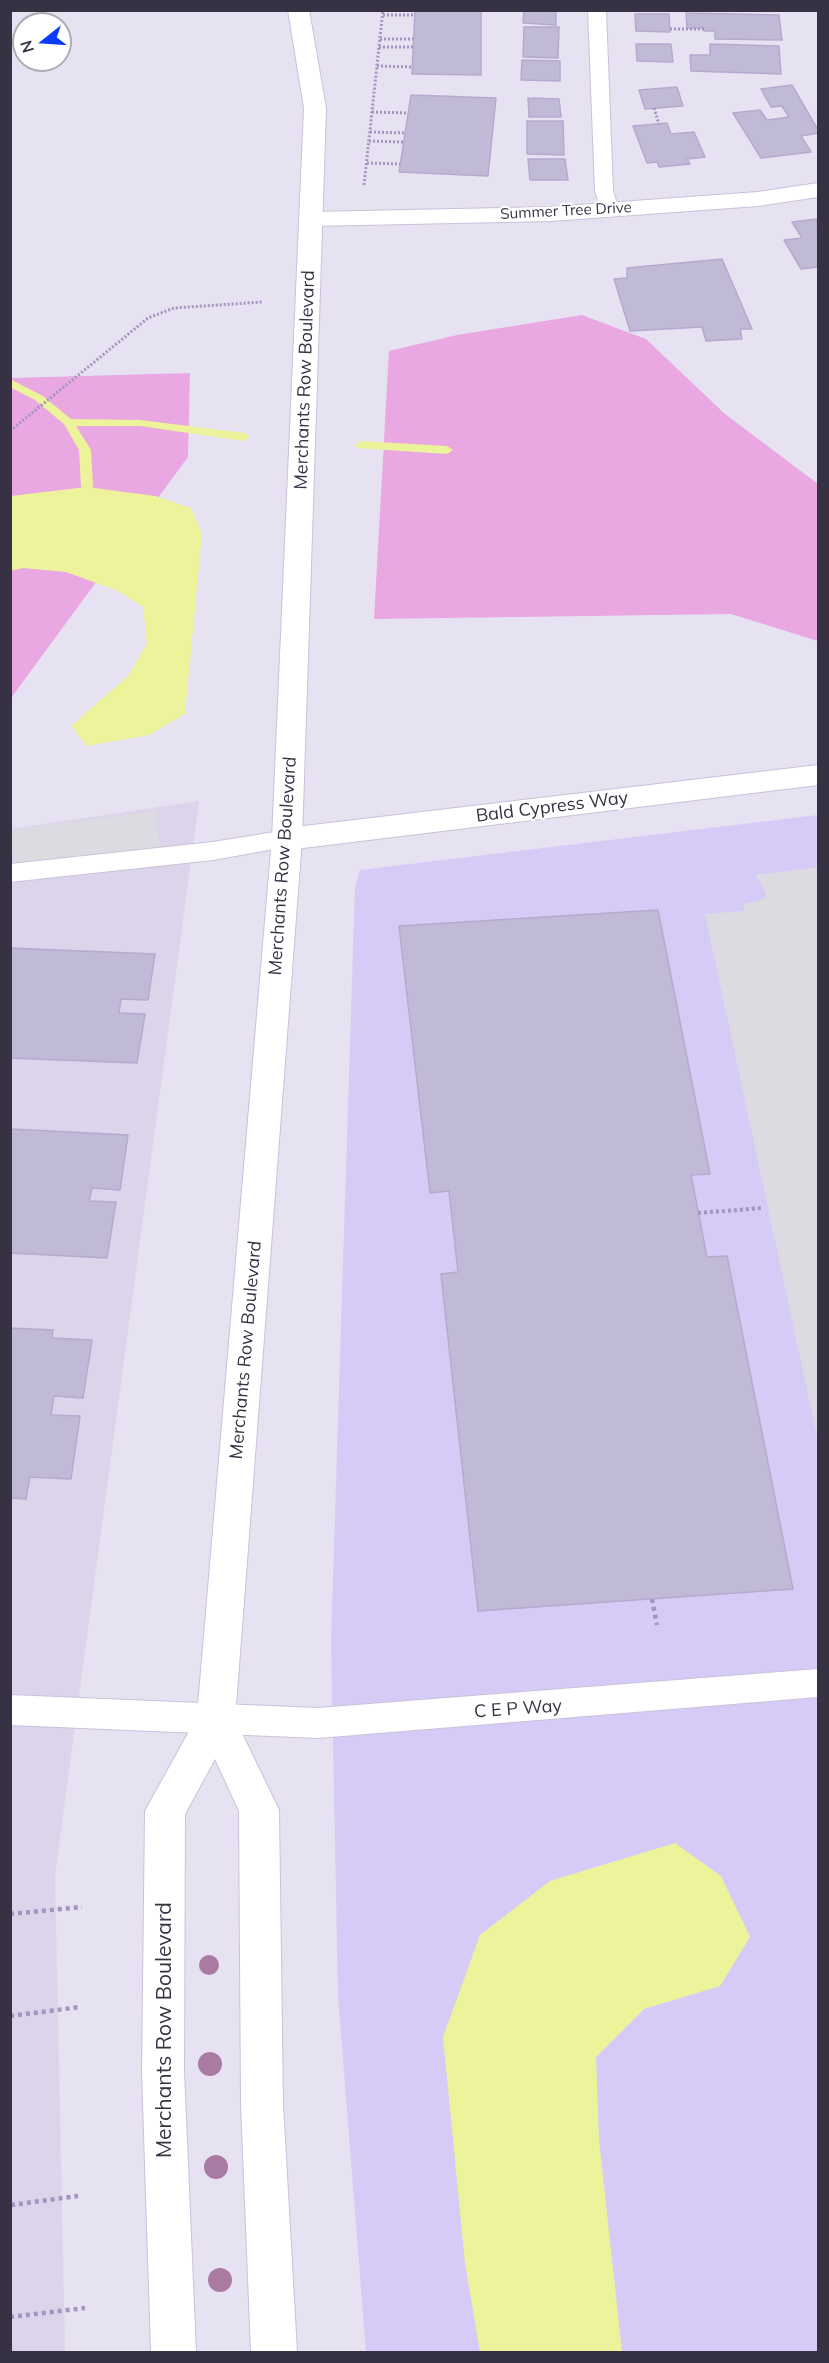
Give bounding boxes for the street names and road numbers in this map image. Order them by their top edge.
street label: Summer Tree Drive [500,199,632,223]
street label: Merchants Row Boulevard [290,270,320,490]
street label: Merchants Row Boulevard [265,756,301,976]
street label: Bald Cypress Way [475,787,629,827]
street label: Merchants Row Boulevard [226,1240,266,1460]
street label: C E P Way [473,1695,563,1723]
street label: Merchants Row Boulevard [152,1902,178,2158]

